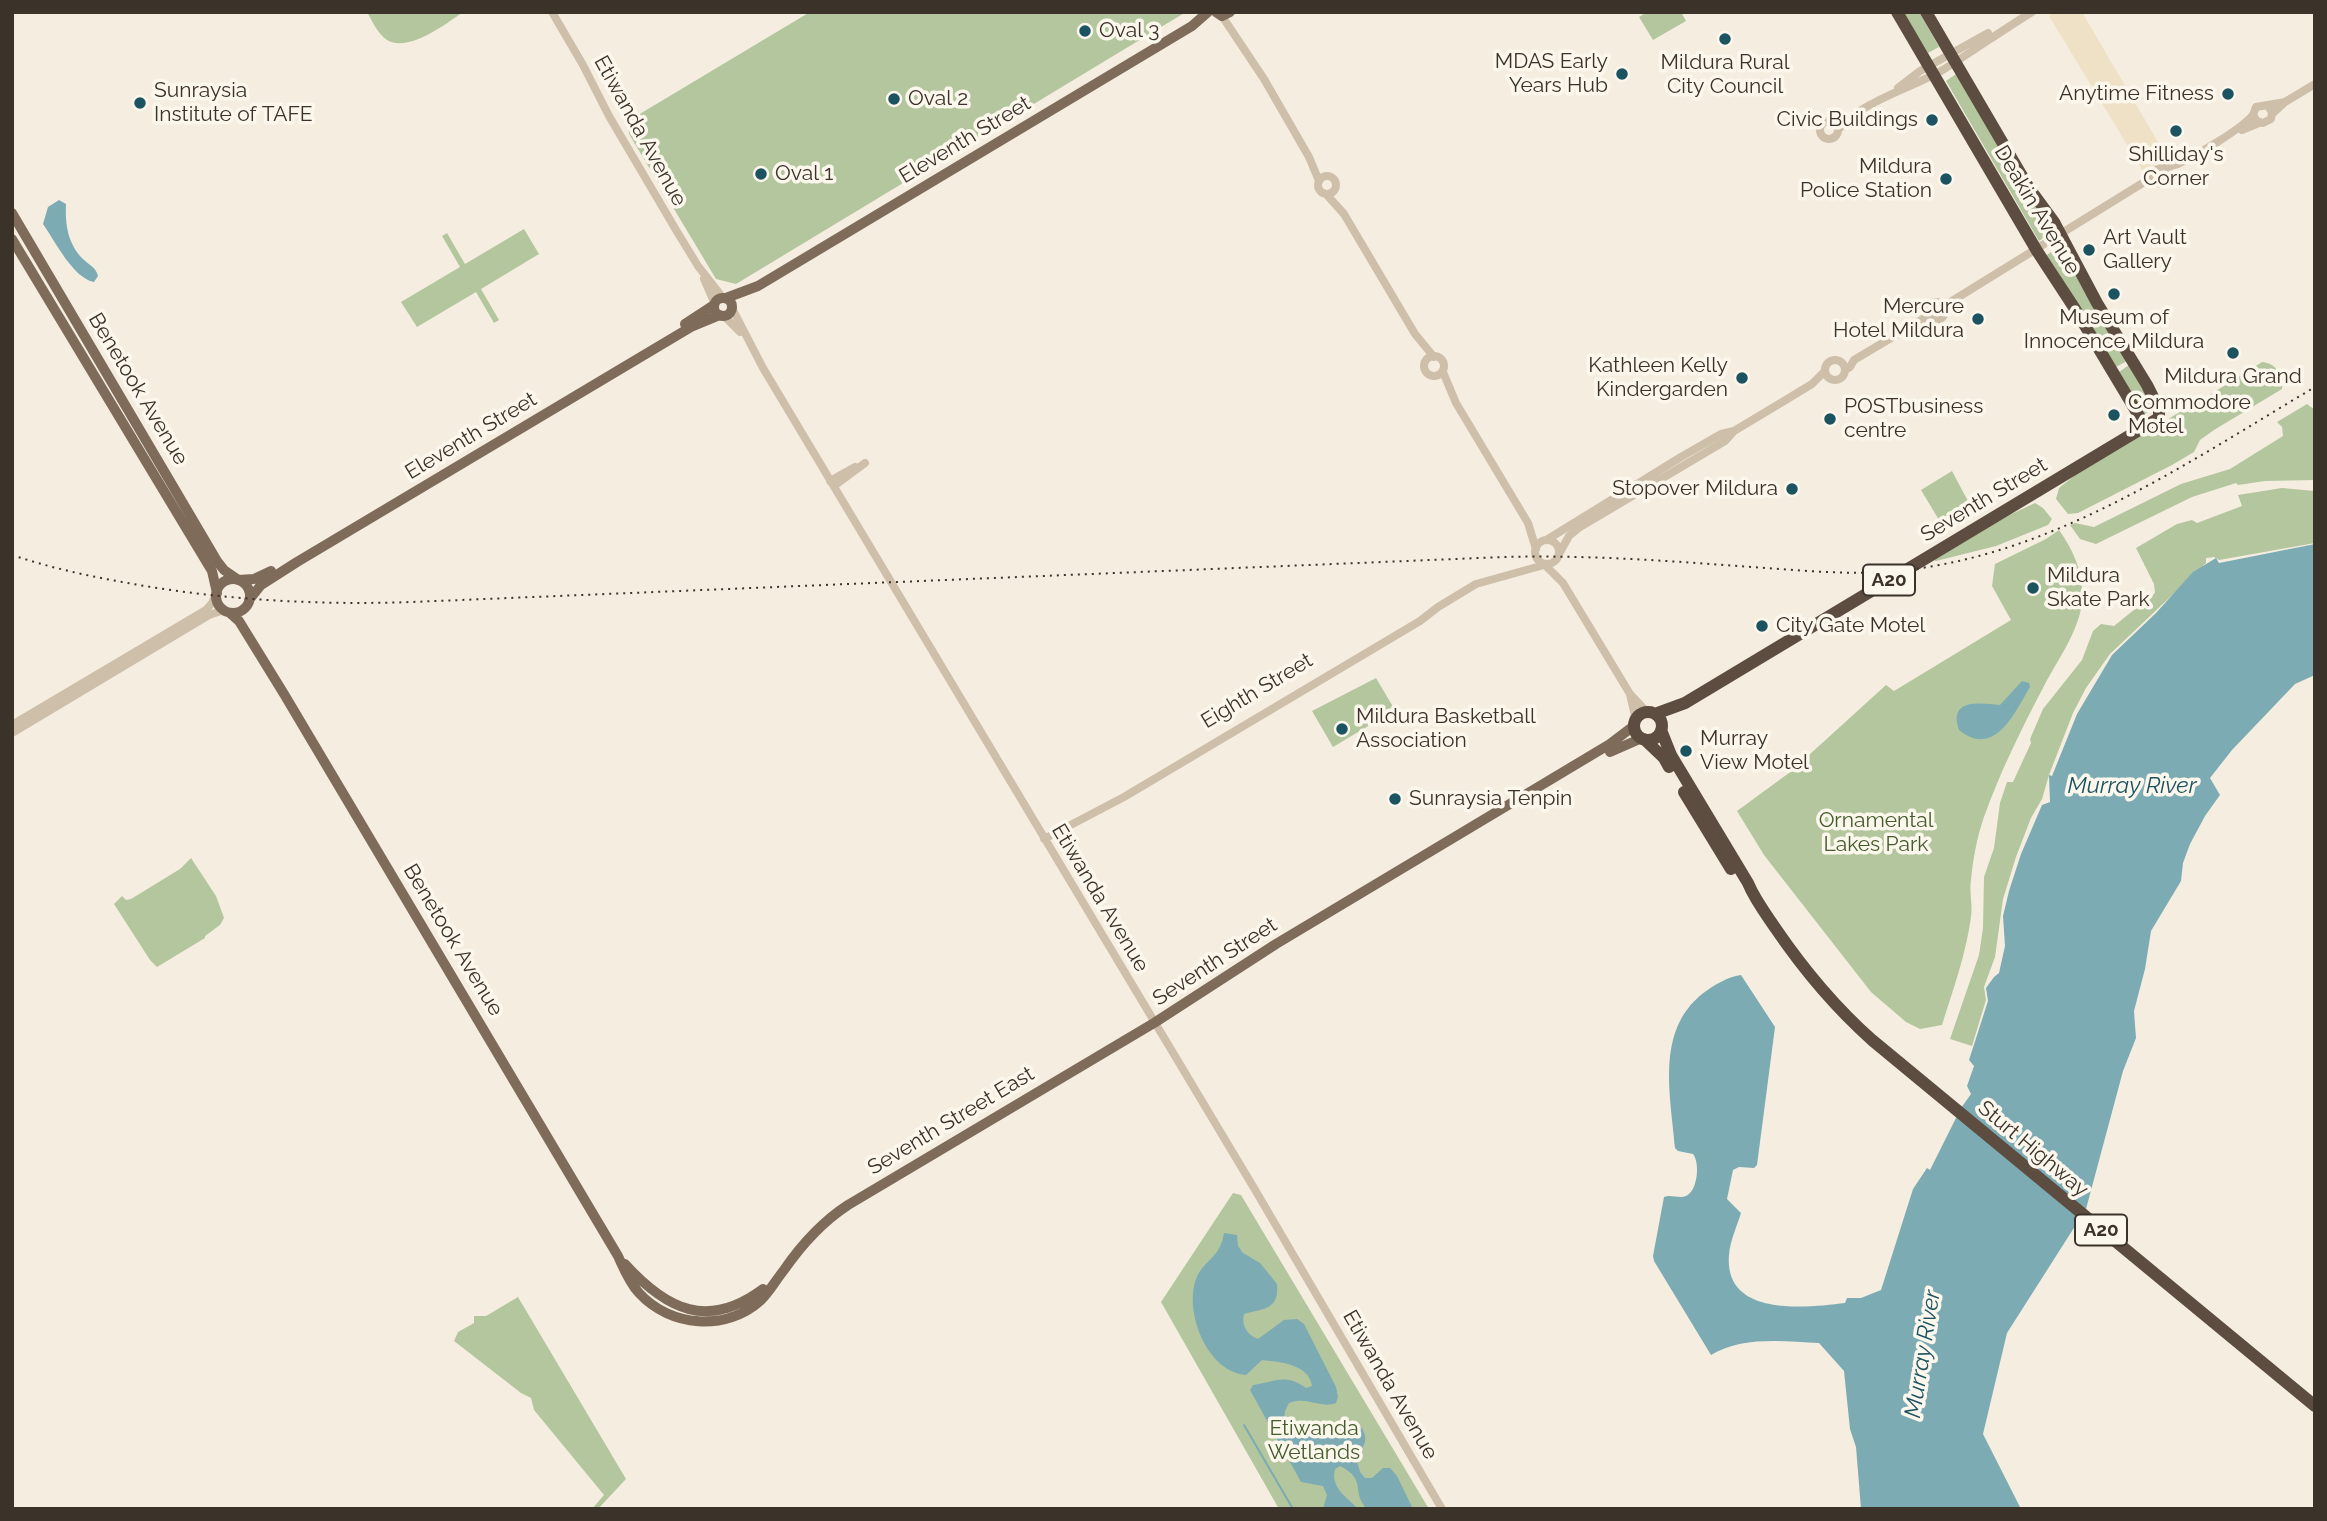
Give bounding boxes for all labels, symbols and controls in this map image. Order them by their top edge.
place label: Oval 3 [1099,18,1159,44]
marker: Oval 3 [1077,23,1093,39]
marker: Mildura Rural City Council [1717,31,1733,47]
place label: MDAS Early Years Hub [1495,49,1608,99]
place label: Mildura Rural City Council [1661,50,1789,100]
street label: Etiwanda Avenue [588,51,692,211]
marker: MDAS Early Years Hub [1614,66,1630,82]
place label: Sunraysia Institute of TAFE [154,78,313,128]
place label: Anytime Fitness [2059,81,2214,107]
place label: Oval 2 [908,86,968,112]
marker: Anytime Fitness [2220,86,2236,102]
marker: Oval 2 [886,91,902,107]
street label: Eleventh Street [895,91,1035,189]
marker: Sunraysia Institute of TAFE [132,95,148,111]
place label: Civic Buildings [1777,107,1918,133]
marker: Civic Buildings [1924,112,1940,128]
marker: Shilliday's Corner [2168,123,2184,139]
street label: Deakin Avenue [1989,141,2085,279]
place label: Shilliday's Corner [2128,142,2224,192]
place label: Mildura Police Station [1800,154,1932,204]
place label: Oval 1 [775,161,833,187]
marker: Oval 1 [753,166,769,182]
marker: Mildura Police Station [1938,171,1954,187]
place label: Art Vault Gallery [2103,225,2187,275]
marker: Art Vault Gallery [2081,242,2097,258]
marker: Museum of Innocence Mildura [2106,286,2122,302]
place label: Mercure Hotel Mildura [1833,294,1964,344]
place label: Museum of Innocence Mildura [2024,305,2204,355]
street label: Benetook Avenue [83,308,193,470]
marker: Mercure Hotel Mildura [1970,311,1986,327]
marker: Mildura Grand [2225,345,2241,361]
place label: Kathleen Kelly Kindergarden [1588,353,1728,403]
place label: Mildura Grand [2164,364,2302,390]
marker: Kathleen Kelly Kindergarden [1734,370,1750,386]
street label: Eleventh Street [401,387,541,485]
place label: Commodore Motel [2128,390,2251,440]
place label: POSTbusiness centre [1844,394,1983,444]
marker: Commodore Motel [2106,407,2122,423]
marker: POSTbusiness centre [1822,411,1838,427]
street label: Seventh Street [1916,452,2052,548]
place label: Stopover Mildura [1612,476,1778,502]
marker: Stopover Mildura [1784,481,1800,497]
place label: Mildura Skate Park [2047,563,2150,613]
road number: A20 [1863,565,1915,596]
marker: Mildura Skate Park [2025,580,2041,596]
place label: City Gate Motel [1776,613,1925,639]
marker: City Gate Motel [1754,618,1770,634]
street label: Eighth Street [1197,648,1317,734]
place label: Mildura Basketball Association [1356,704,1536,754]
marker: Mildura Basketball Association [1334,721,1350,737]
place label: Murray View Motel [1700,726,1809,776]
marker: Murray View Motel [1678,743,1694,759]
water label: Murray River [2067,772,2197,800]
place label: Sunraysia Tenpin [1409,786,1572,812]
marker: Sunraysia Tenpin [1387,791,1403,807]
park label: Ornamental Lakes Park [1819,808,1933,858]
street label: Etiwanda Avenue [1046,819,1154,977]
street label: Benetook Avenue [398,859,508,1021]
street label: Seventh Street [1148,913,1282,1011]
street label: Seventh Street East [863,1061,1039,1181]
street label: Sturt Highway [1973,1096,2093,1202]
road number: A20 [2075,1214,2127,1246]
water label: Murray River [1899,1288,1947,1420]
street label: Etiwanda Avenue [1337,1306,1443,1464]
park label: Etiwanda Wetlands [1268,1416,1360,1466]

